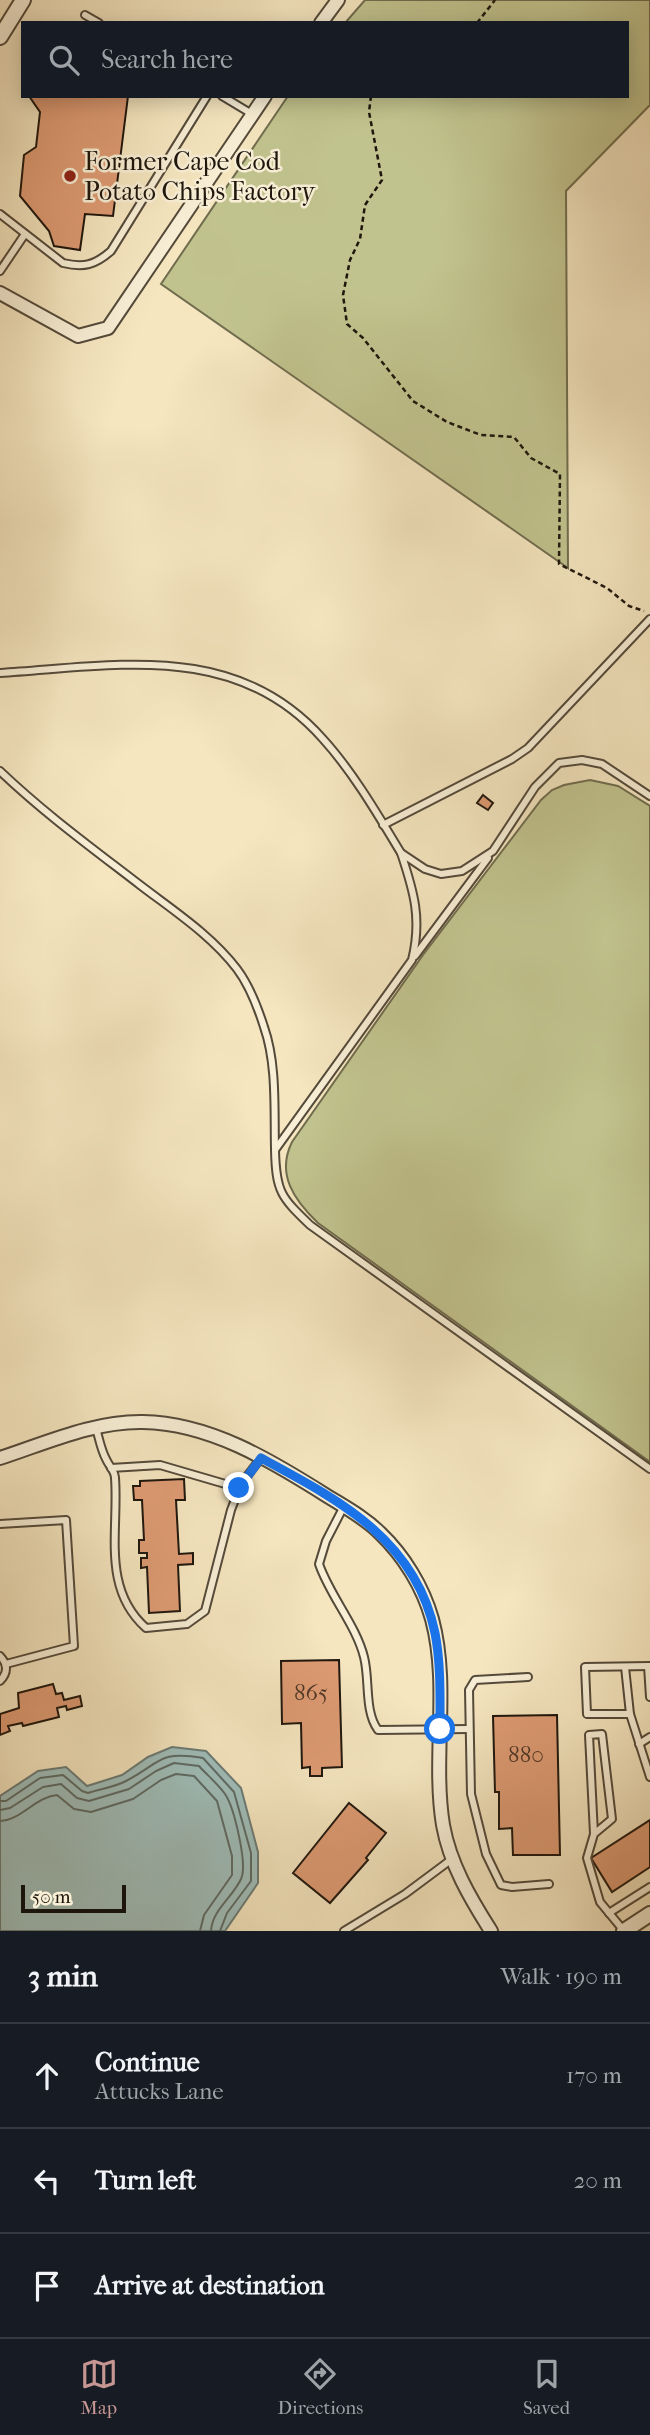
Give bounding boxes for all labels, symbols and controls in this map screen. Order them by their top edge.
search box [21,21,629,98]
icon: search [45,41,83,79]
text: Search here [101,44,233,75]
place label: Former Cape Cod Potato Chips Factory [84,146,316,207]
marker: Former Cape Cod Potato Chips Factory [62,168,78,184]
route end [223,1472,254,1503]
house number: 865 [294,1679,328,1706]
route start [424,1713,455,1744]
house number: 880 [508,1741,544,1768]
scale bar [21,1882,126,1914]
text: 50 m [32,1886,71,1908]
text: 3 min [28,1959,98,1994]
text: Walk · 190 m [501,1963,622,1990]
text: Continue [95,2047,200,2078]
icon: ahead [28,2057,66,2095]
text: 170 m [566,2062,622,2089]
text: Attucks Lane [95,2078,224,2105]
icon: left [28,2162,66,2200]
text: Turn left [95,2165,196,2196]
text: 20 m [573,2167,622,2194]
icon: arrive [28,2267,66,2305]
text: Arrive at destination [95,2270,325,2301]
tab: Map [80,2355,118,2419]
tab: Directions [278,2355,363,2419]
tab: Saved [523,2355,570,2419]

